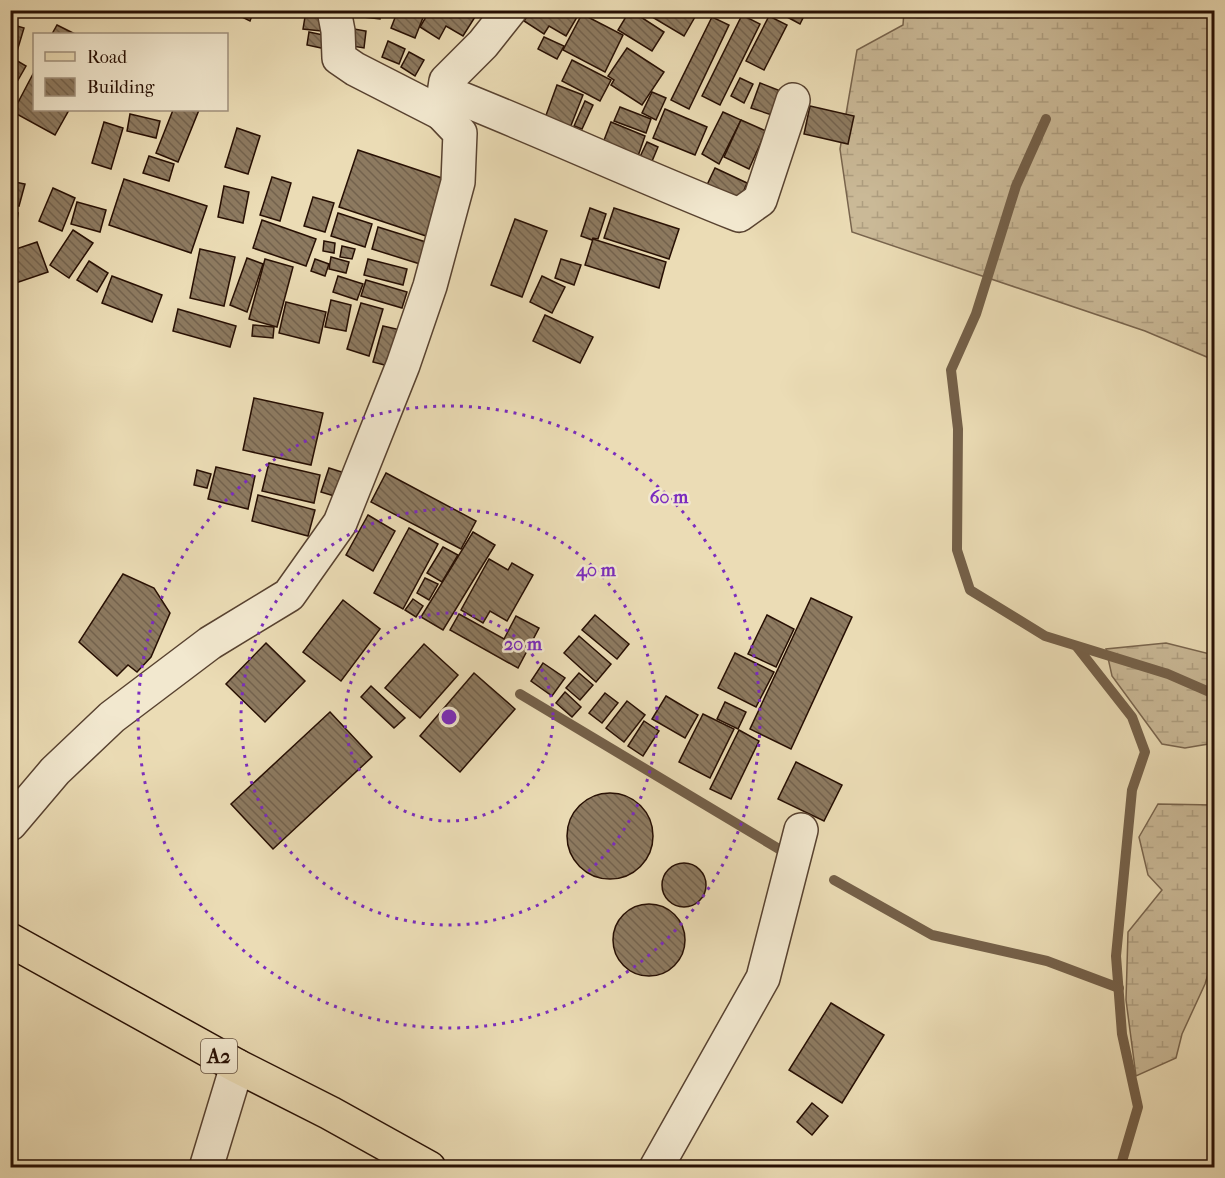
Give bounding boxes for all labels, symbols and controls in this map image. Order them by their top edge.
legend [33,33,228,111]
text: Road [87,47,127,68]
text: Building [87,77,155,98]
text: 60 m [650,487,689,508]
text: 40 m [575,560,617,581]
text: 20 m [504,634,543,655]
centre of rings [439,707,459,727]
road number: A2 [201,1039,237,1073]

